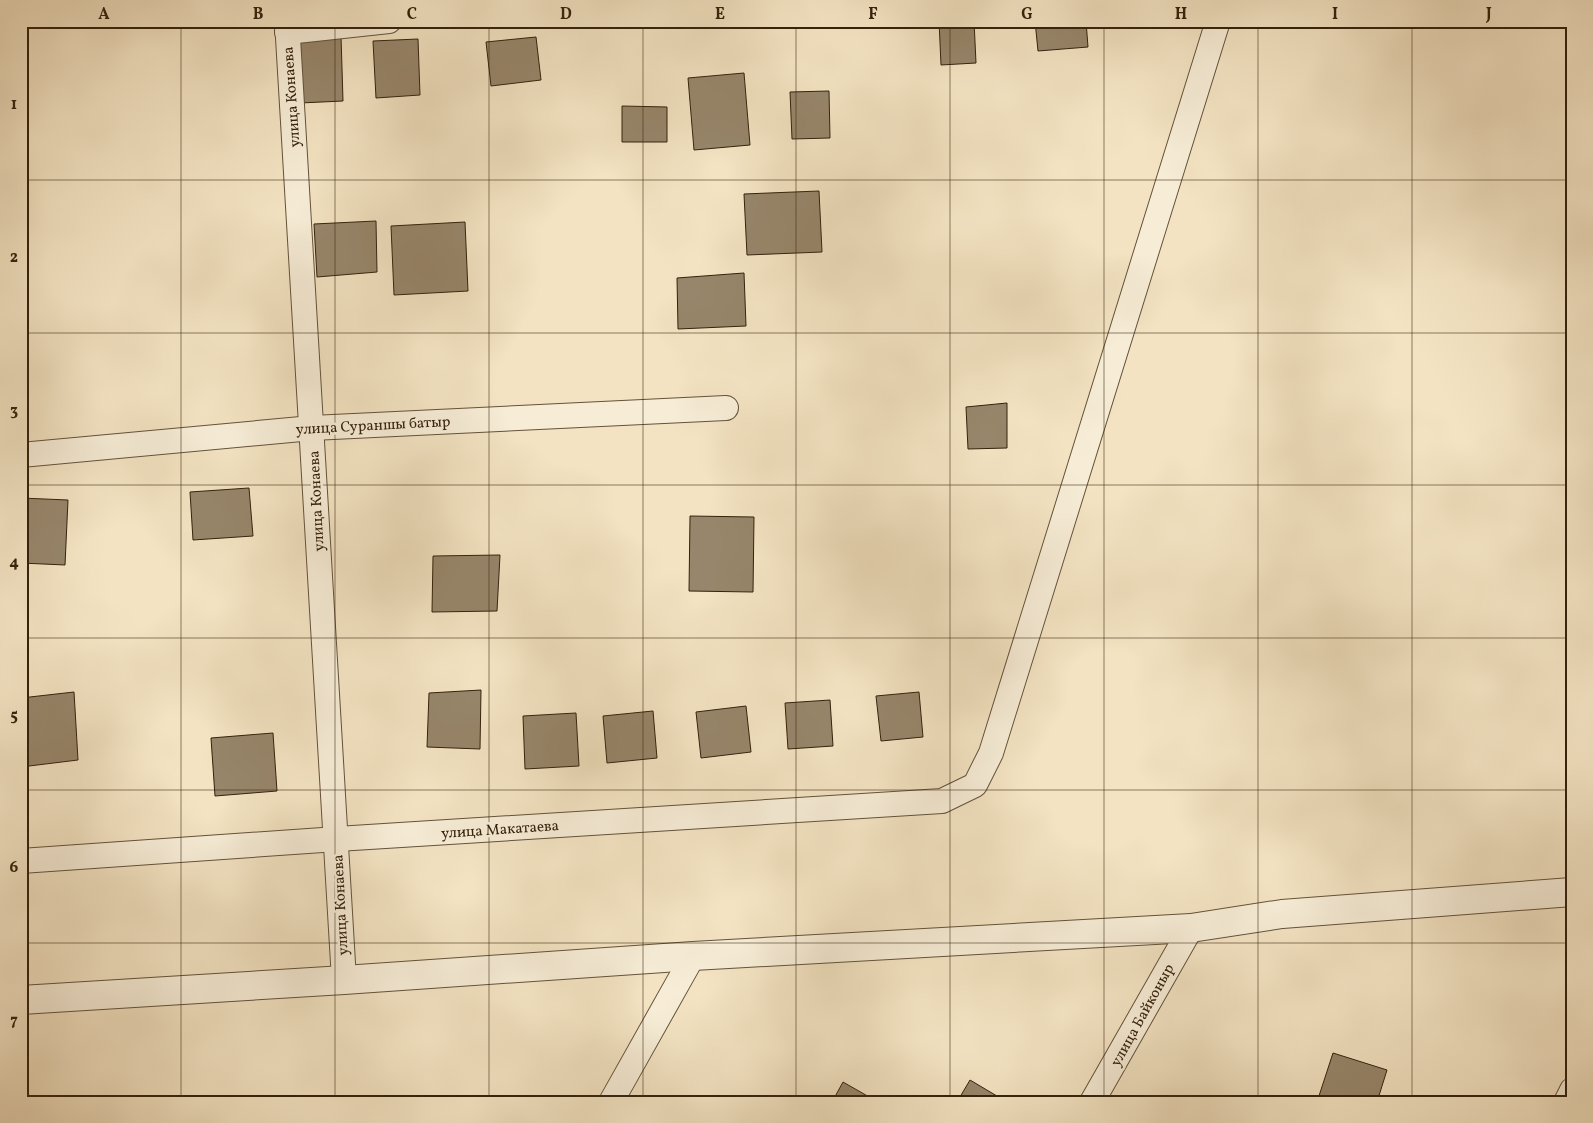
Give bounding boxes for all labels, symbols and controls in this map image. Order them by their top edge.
text: A [98,4,110,26]
text: B [253,4,264,26]
text: C [407,4,417,26]
text: D [560,4,572,26]
text: E [715,4,725,26]
text: F [868,4,878,26]
text: G [1021,4,1033,26]
text: H [1175,4,1187,26]
text: I [1332,4,1338,26]
text: J [1485,4,1492,26]
street label: улица Конаева [278,46,306,148]
text: 1 [11,94,17,116]
text: 2 [10,247,18,269]
text: 3 [10,400,18,422]
street label: улица Сураншы батыр [295,412,451,441]
street label: улица Конаева [304,450,331,552]
text: 4 [9,552,19,574]
text: 5 [10,705,18,727]
street label: улица Макатаева [440,816,560,845]
street label: улица Конаева [328,854,355,956]
text: 6 [10,857,19,879]
street label: улица Байконыр [1106,960,1180,1071]
text: 7 [10,1010,18,1032]

